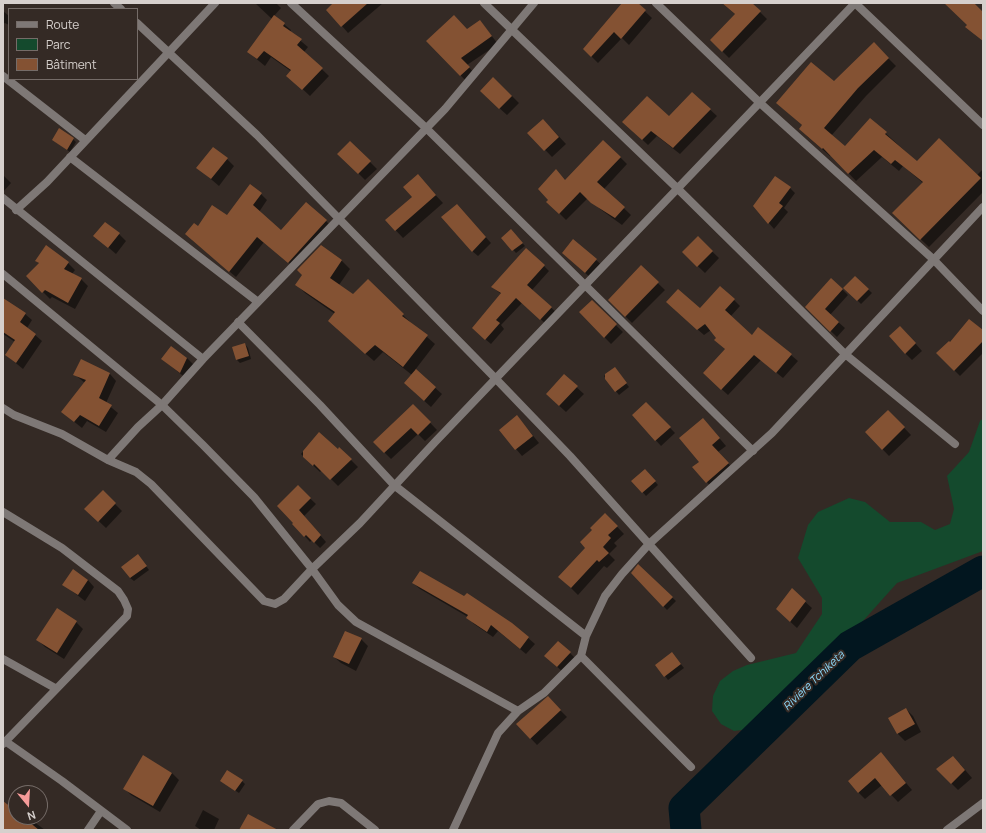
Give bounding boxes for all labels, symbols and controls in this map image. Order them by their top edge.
legend [8,8,138,80]
text: Route [46,16,79,33]
text: Parc [46,36,70,53]
text: Bâtiment [46,56,97,73]
water label: Rivière Tchiketa [781,649,847,713]
north arrow [8,785,48,825]
text: N [25,808,38,824]

